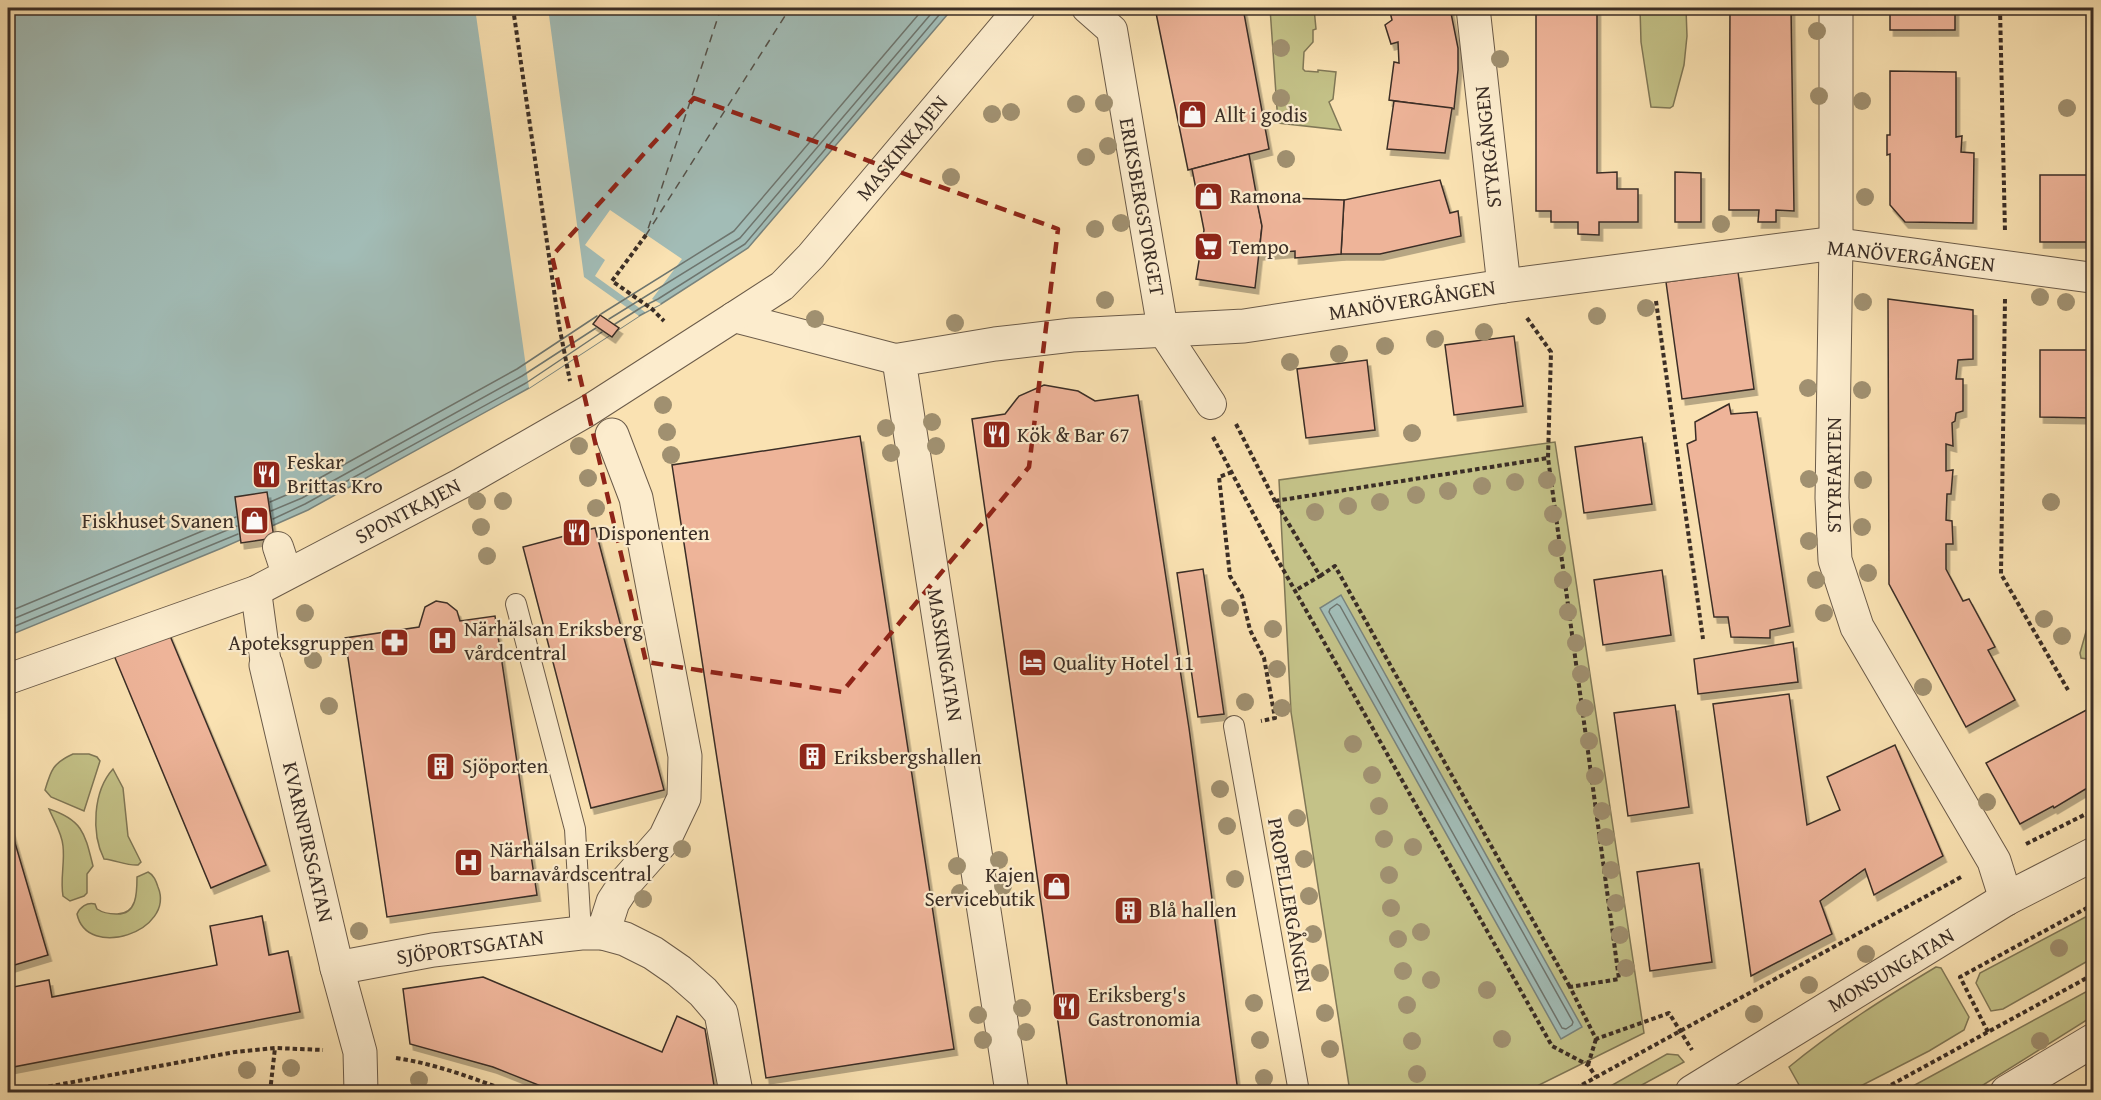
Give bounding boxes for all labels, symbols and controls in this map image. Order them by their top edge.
street label: STYRGÅNGEN [1466,84,1509,209]
street label: MASKINKAJEN [848,88,955,207]
shop icon: Allt i godis [1177,99,1209,131]
place label: Allt i godis [1214,99,1308,130]
street label: ERIKSBERGSTORGET [1112,115,1173,299]
shop icon: Ramona [1193,180,1225,212]
place label: Ramona [1230,180,1302,211]
supermarket icon: Tempo [1192,231,1224,263]
place label: Tempo [1229,231,1289,262]
street label: MANÖVERGÅNGEN [1826,231,1997,280]
street label: MANÖVERGÅNGEN [1326,271,1498,328]
street label: STYRFARTEN [1818,417,1849,533]
restaurant icon: Kök & Bar 67 [980,419,1012,451]
place label: Kök & Bar 67 [1017,419,1130,450]
place label: Feskar Brittas Kro [287,446,383,501]
restaurant icon: Feskar Brittas Kro [250,458,282,490]
street label: SPONTKAJEN [349,470,466,551]
place label: Fiskhuset Svanen [82,505,234,536]
shop icon: Fiskhuset Svanen [239,505,271,537]
restaurant icon: Disponenten [561,517,593,549]
place label: Disponenten [598,517,710,548]
street label: MASKINGATAN [920,586,971,724]
place label: Närhälsan Eriksberg vårdcentral [464,613,643,668]
hospital icon: Närhälsan Eriksberg vårdcentral [427,625,459,657]
place label: Apoteksgruppen [228,627,374,658]
pharmacy icon: Apoteksgruppen [379,627,411,659]
hotel icon: Quality Hotel 11 [1016,647,1048,679]
place label: Quality Hotel 11 [1053,647,1194,678]
building icon: Eriksbergshallen [797,741,829,773]
place label: Eriksbergshallen [834,741,982,772]
building icon: Sjöporten [425,750,457,782]
place label: Sjöporten [462,750,549,781]
street label: KVARNPIRSGATAN [275,759,342,925]
street label: PROPELLERGÅNGEN [1260,815,1321,995]
place label: Närhälsan Eriksberg barnavårdscentral [490,834,669,889]
hospital icon: Närhälsan Eriksberg barnavårdscentral [453,846,485,878]
place label: Kajen Servicebutik [925,859,1035,914]
shop icon: Kajen Servicebutik [1040,871,1072,903]
building icon: Blå hallen [1112,894,1144,926]
place label: Blå hallen [1149,894,1237,925]
street label: MONSUNGATAN [1822,919,1960,1020]
street label: SJÖPORTSGATAN [394,921,546,972]
place label: Eriksberg's Gastronomia [1088,979,1201,1034]
restaurant icon: Eriksberg's Gastronomia [1051,991,1083,1023]

